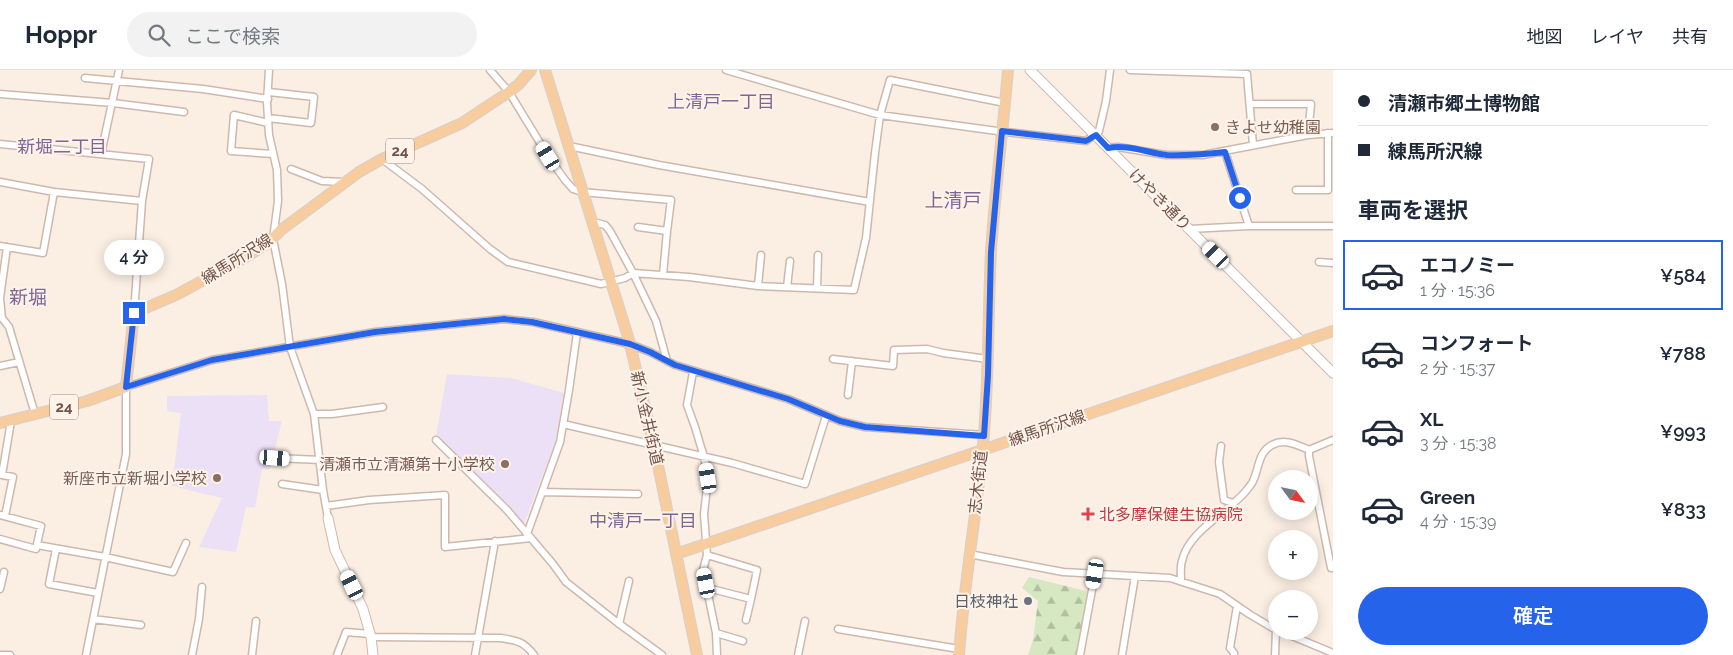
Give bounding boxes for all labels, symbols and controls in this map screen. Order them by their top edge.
search box [127,12,477,57]
text: Hoppr [25,20,97,49]
icon: search [145,21,173,49]
text: ここで検索 [185,25,280,47]
text: 地図 [1527,26,1563,47]
text: レイヤ [1591,26,1644,47]
text: 共有 [1672,26,1708,47]
district label: 上清戸一丁目 [667,91,775,112]
text: 清瀬市郷土博物館 [1388,92,1540,114]
place label: きよせ幼稚園 [1225,118,1321,137]
marker: きよせ幼稚園 [1209,121,1221,133]
district label: 新堀二丁目 [17,136,107,157]
road number: 24 [386,138,414,164]
car [533,139,562,173]
text: 練馬所沢線 [1388,140,1483,162]
street label: けやき通り [1125,165,1195,235]
route start [1229,187,1251,209]
district label: 上清戸 [924,189,982,211]
text: 車両を選択 [1358,197,1468,223]
street label: 練馬所沢線 [198,230,276,288]
car [1200,239,1231,271]
callout: 4 分 [104,240,164,276]
text: 4 分 [120,248,148,267]
icon: car [1360,253,1405,298]
text: エコノミー [1420,254,1515,276]
text: ¥584 [1660,264,1706,286]
text: 1 分 · 15:36 [1420,281,1495,300]
district label: 新堀 [9,286,47,308]
route end [123,302,145,324]
icon: car [1360,331,1405,376]
text: コンフォート [1420,332,1533,354]
text: ¥788 [1659,342,1706,364]
text: 2 分 · 15:37 [1420,359,1495,378]
street label: 新小金井街道 [627,369,667,467]
road number: 24 [50,394,78,420]
street label: 練馬所沢線 [1006,406,1088,450]
text: XL [1420,408,1443,430]
icon: car [1360,409,1405,454]
text: ¥993 [1660,420,1706,442]
text: 3 分 · 15:38 [1420,434,1496,453]
car [259,449,290,467]
street label: 志木街道 [965,449,991,515]
place label: 清瀬市立清瀬第十小学校 [319,455,495,474]
marker: 清瀬市立清瀬第十小学校 [499,458,511,470]
car [698,462,717,494]
place label: 新座市立新堀小学校 [63,469,207,488]
north arrow [1268,470,1318,520]
map controls [1268,470,1318,640]
marker: 新座市立新堀小学校 [211,472,223,484]
text: Green [1420,486,1475,508]
icon: car [1360,487,1405,532]
text: ¥833 [1660,498,1706,520]
place label: 北多摩保健生協病院 [1099,505,1243,524]
marker: 北多摩保健生協病院 [1081,507,1095,521]
district label: 中清戸一丁目 [589,510,697,531]
text: 4 分 · 15:39 [1420,512,1497,531]
button: + [1268,530,1318,580]
car [1085,558,1104,590]
car [695,567,716,599]
car [338,568,365,602]
button: 確定 [1358,587,1708,645]
button: − [1268,590,1318,640]
place label: 日枝神社 [954,592,1018,611]
marker: 日枝神社 [1022,595,1034,607]

